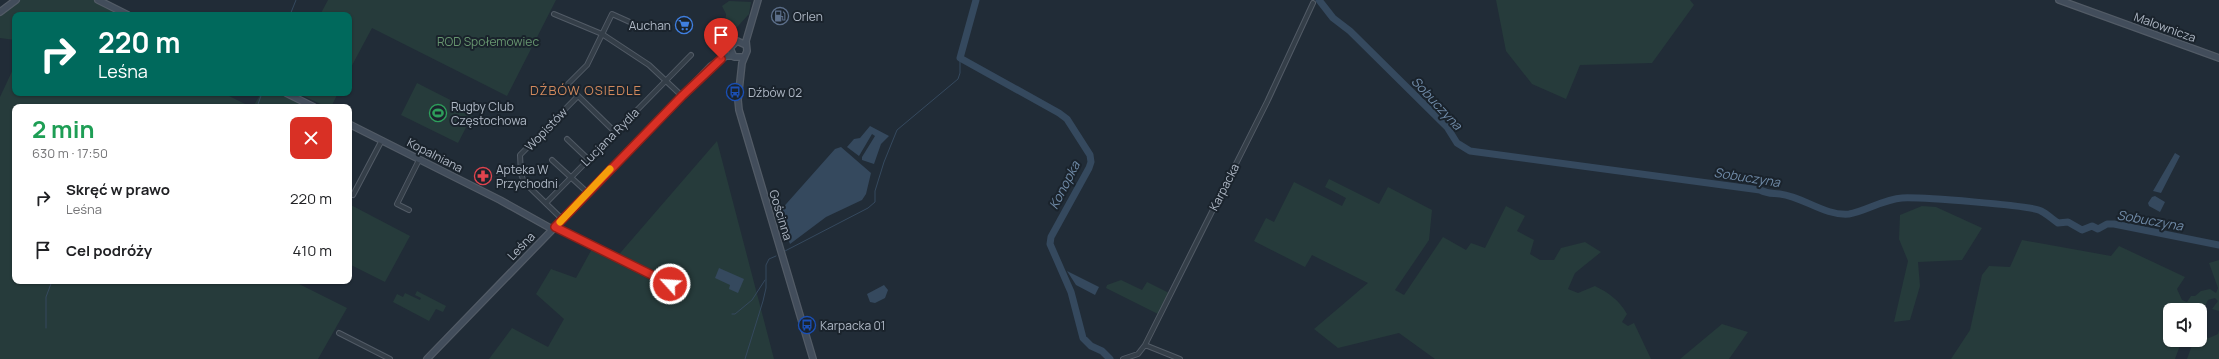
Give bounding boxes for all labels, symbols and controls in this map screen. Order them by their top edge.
fuel station icon: Orlen [770,6,790,26]
place label: Orlen [793,8,823,25]
street label: Malownicza [2132,8,2198,46]
supermarket icon: Auchan [674,15,694,35]
place label: Auchan [629,17,671,34]
pin [704,18,738,59]
text: 220 m [98,23,181,61]
icon: arrive [710,24,732,46]
icon: right [32,28,84,80]
park label: ROD Społemowiec [437,33,539,50]
text: Leśna [98,59,148,83]
water label: Sobuczyna [1408,72,1467,134]
district label: DŹBÓW OSIEDLE [530,81,642,99]
bus stop icon: Dźbów 02 [725,82,745,102]
place label: Dźbów 02 [748,84,802,101]
place label: Rugby Club Częstochowa [451,98,527,129]
sports icon: Rugby Club Częstochowa [428,103,448,123]
street label: Wopistów [521,104,571,154]
street label: Lucjana Rydla [577,104,643,170]
text: 2 min [32,112,94,145]
button: close [290,117,332,159]
street label: Kopalniana [404,134,466,176]
text: 630 m · 17:50 [32,144,108,162]
water label: Konopka [1044,157,1084,212]
street label: Karpacka [1205,160,1243,214]
place label: Apteka W Przychodni [496,161,558,192]
water label: Sobuczyna [1713,163,1782,191]
pharmacy icon: Apteka W Przychodni [473,166,493,186]
text: Skręć w prawo [66,179,170,200]
icon: right [32,187,54,209]
text: 220 m [290,188,332,209]
street label: Gościnna [765,188,797,242]
text: Leśna [66,200,102,218]
water label: Sobuczyna [2116,205,2185,235]
street label: Leśna [503,228,539,264]
icon: arrive [32,239,54,261]
text: Cel podróży [66,240,152,261]
text: 410 m [292,240,332,261]
position arrow [649,263,691,305]
map controls [2163,303,2207,347]
button: sound [2163,303,2207,347]
bus stop icon: Karpacka 01 [797,315,817,335]
place label: Karpacka 01 [820,317,886,334]

